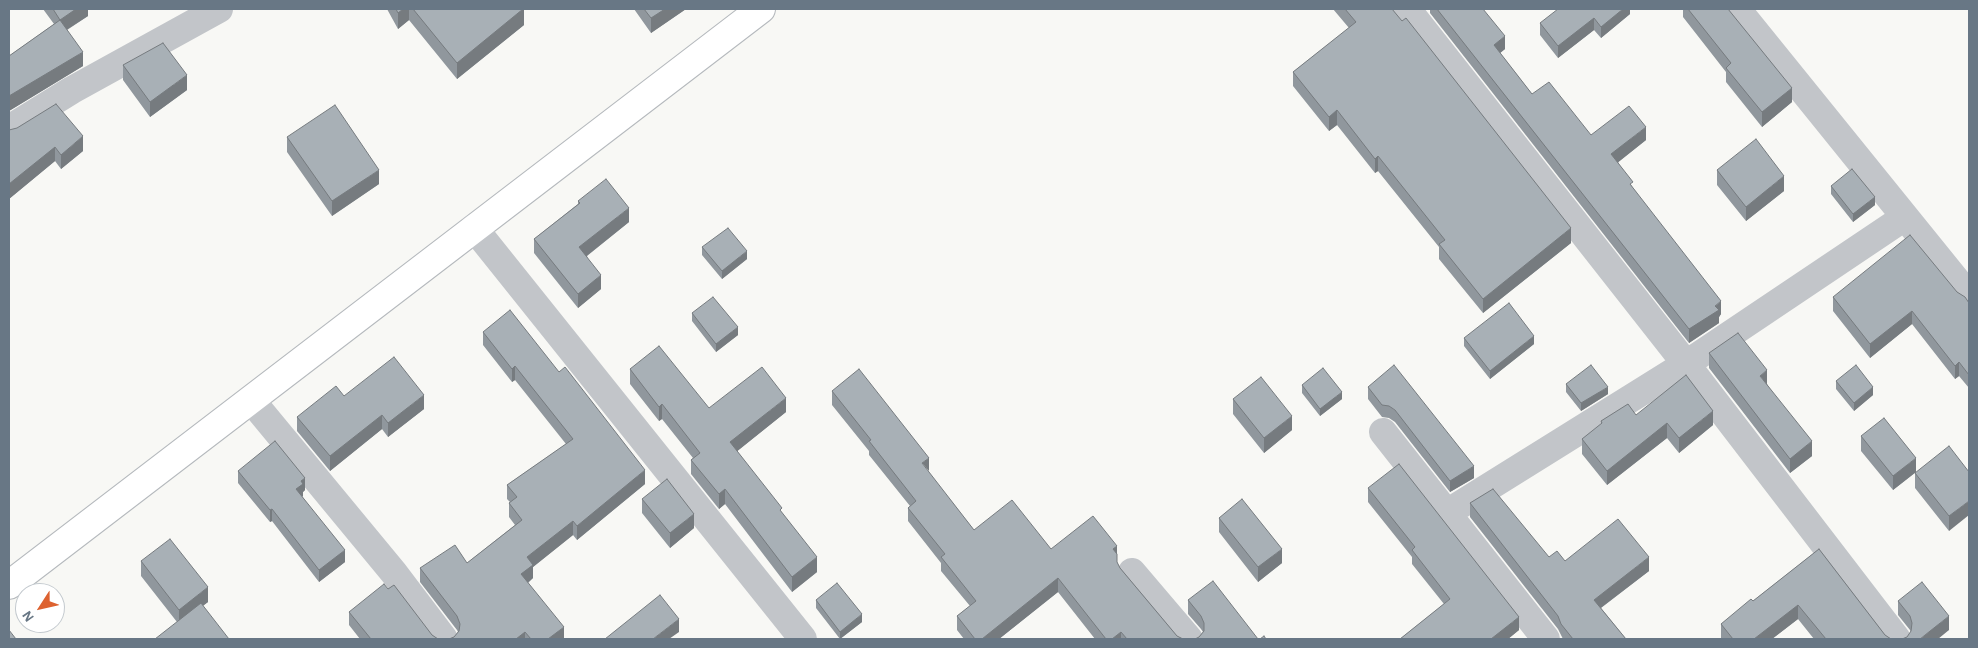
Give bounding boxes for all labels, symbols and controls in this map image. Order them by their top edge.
north arrow [15,583,65,633]
text: N [20,608,37,624]

